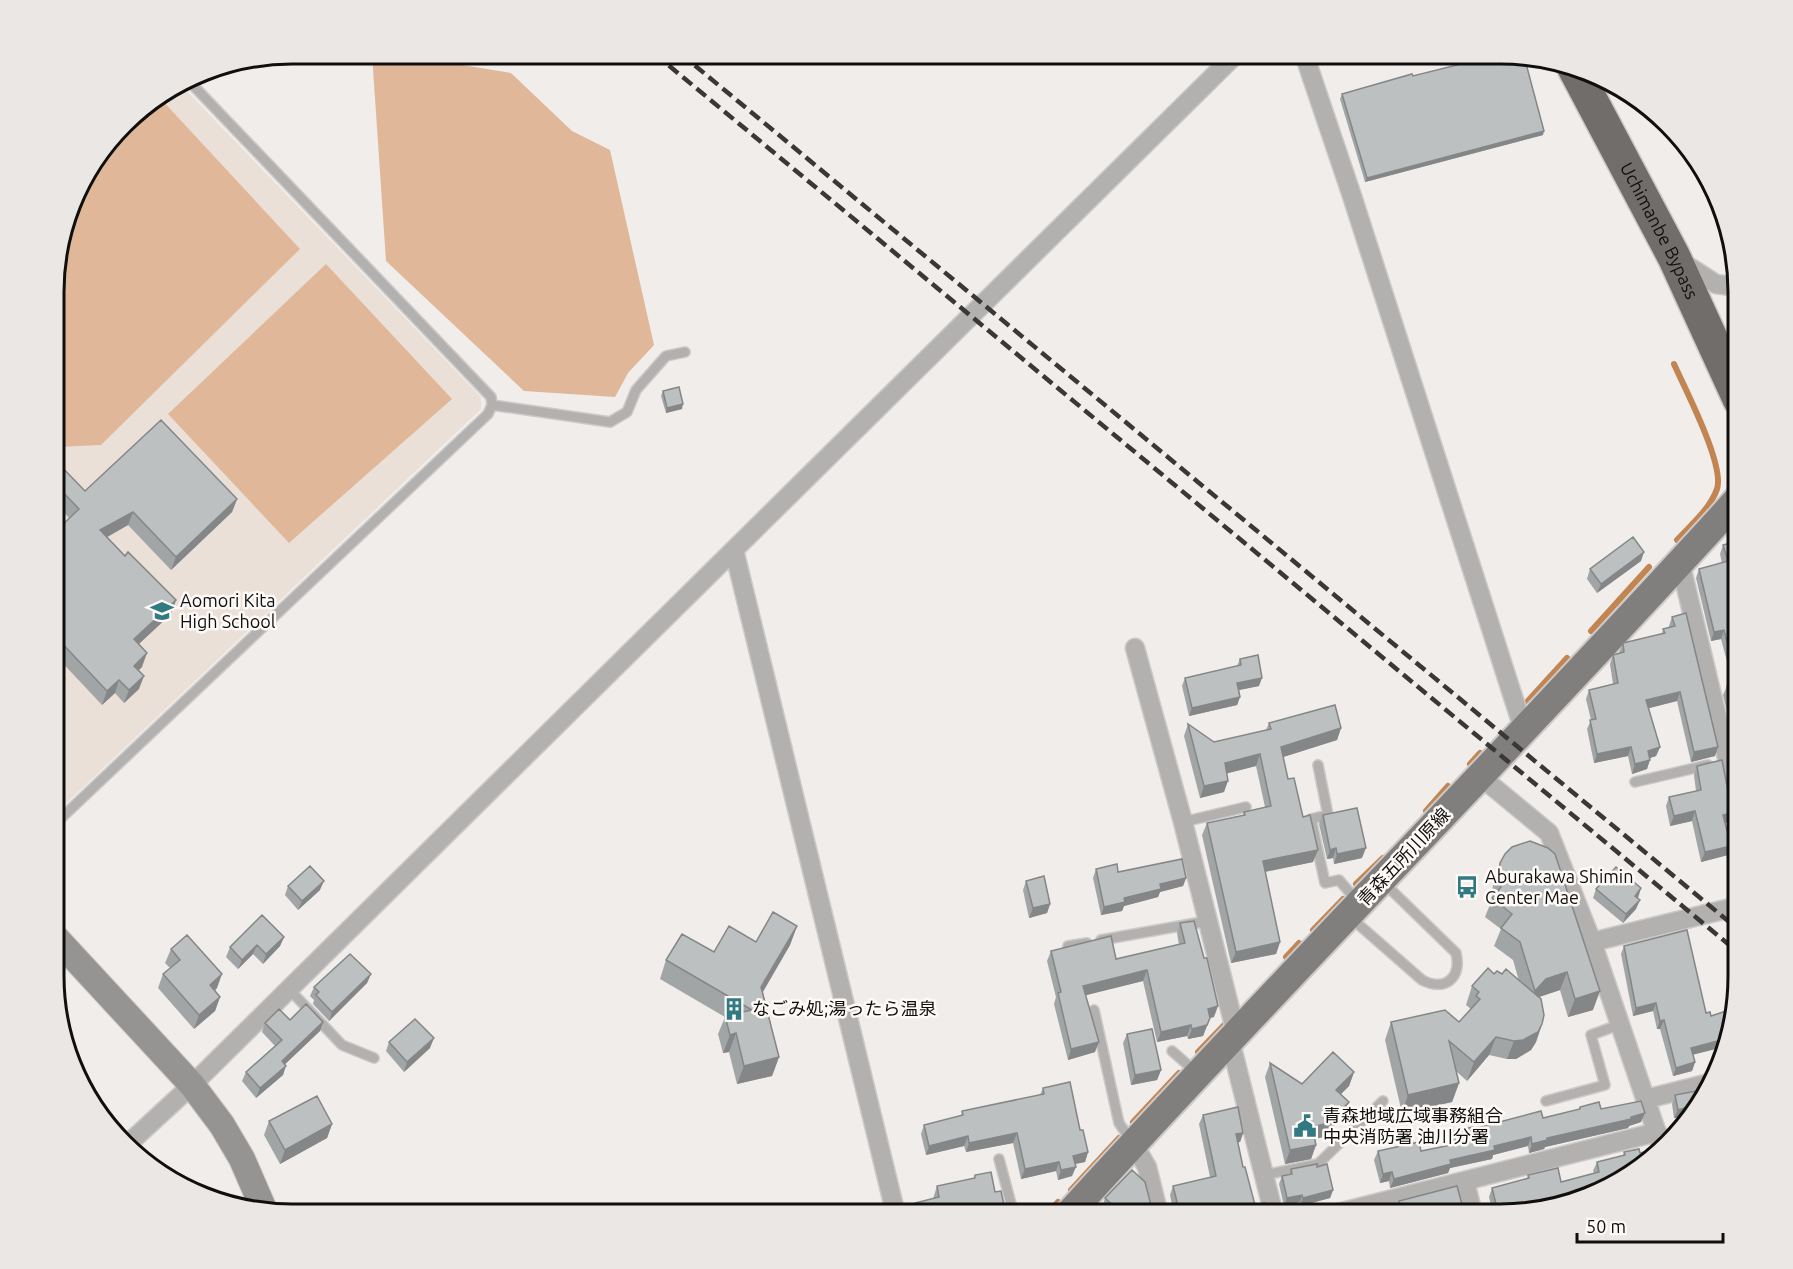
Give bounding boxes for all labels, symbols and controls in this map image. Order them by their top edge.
street label: Uchimanbe Bypass [1617,159,1703,302]
place label: Aomori Kita High School [180,590,276,631]
school or university icon: Aomori Kita High School [149,598,175,624]
street label: 青森五所川原線 [1353,803,1454,909]
place label: Aburakawa Shimin Center Mae [1485,866,1633,907]
bus stop icon: Aburakawa Shimin Center Mae [1454,874,1480,900]
building icon: なごみ処;湯ったら温泉 [721,996,747,1022]
place label: なごみ処;湯ったら温泉 [752,998,936,1018]
place label: 青森地域広域事務組合 中央消防署 油川分署 [1323,1105,1503,1146]
public building icon: 青森地域広域事務組合 中央消防署 油川分署 [1292,1113,1318,1139]
scale bar [1577,1206,1722,1244]
text: 50 m [1586,1216,1626,1236]

